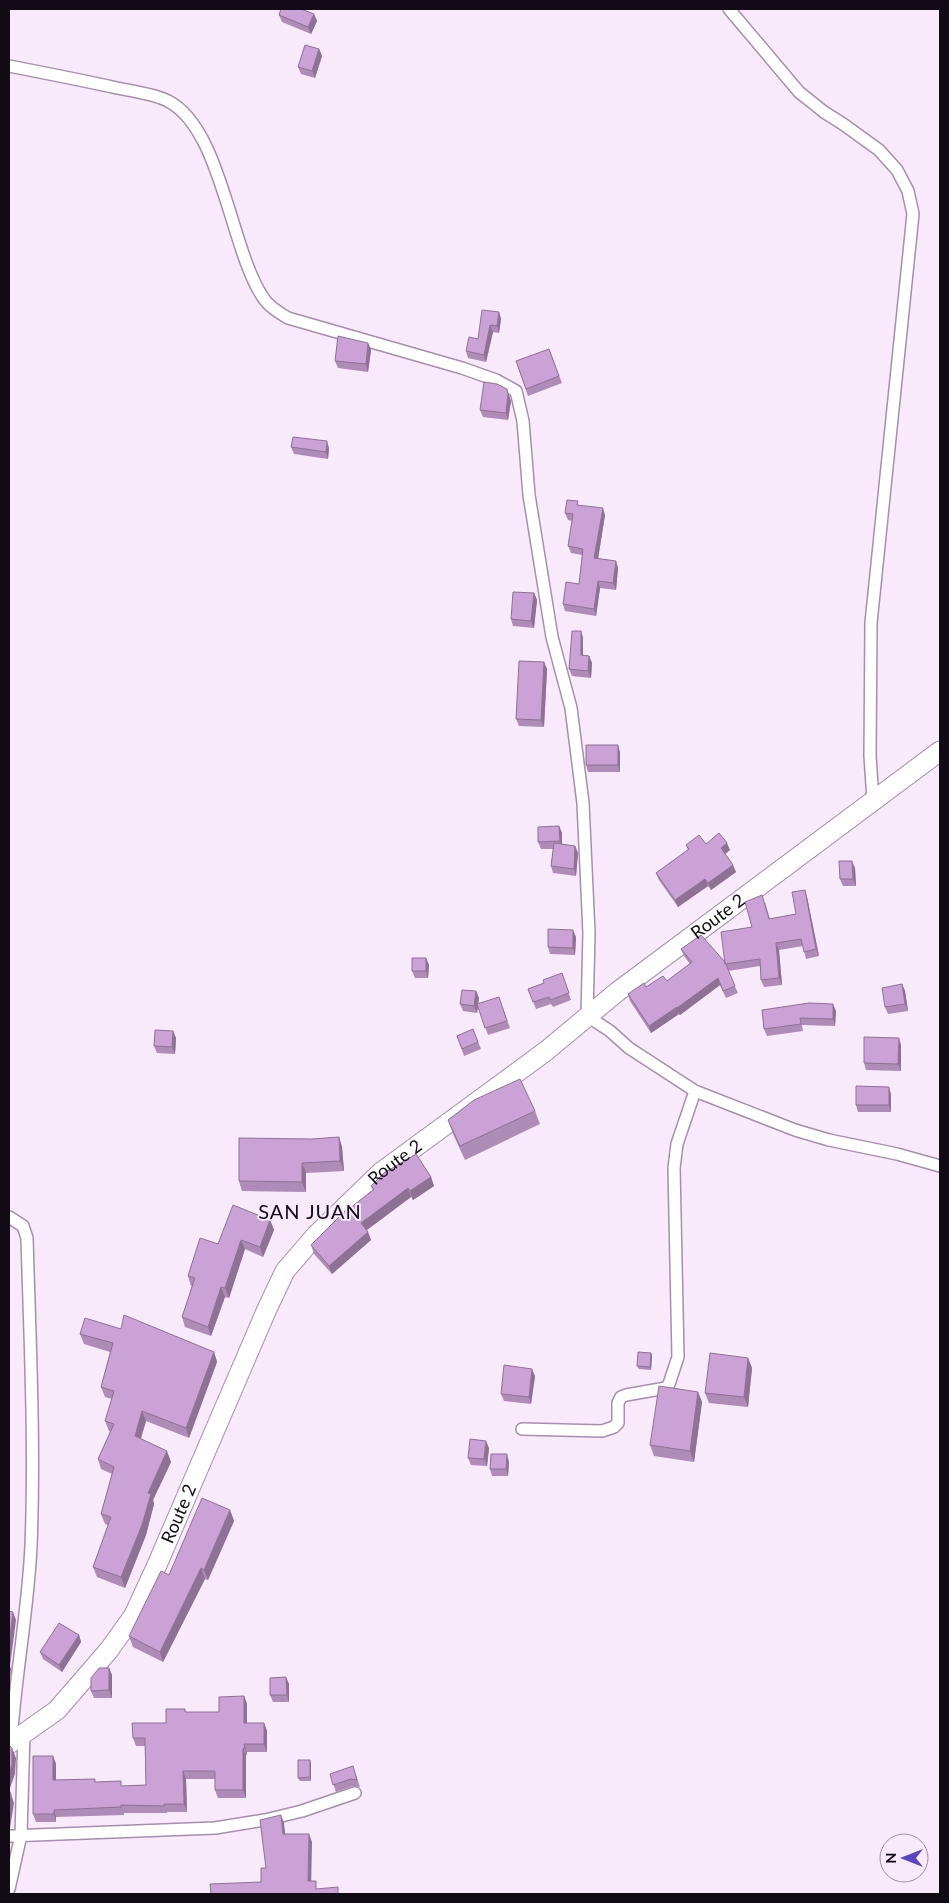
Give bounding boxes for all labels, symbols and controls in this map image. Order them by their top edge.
street label: Route 2 [686,888,749,943]
street label: Route 2 [363,1134,426,1189]
district label: SAN JUAN [258,1199,362,1223]
street label: Route 2 [156,1481,200,1546]
north arrow [879,1833,929,1883]
text: N [882,1853,899,1863]

